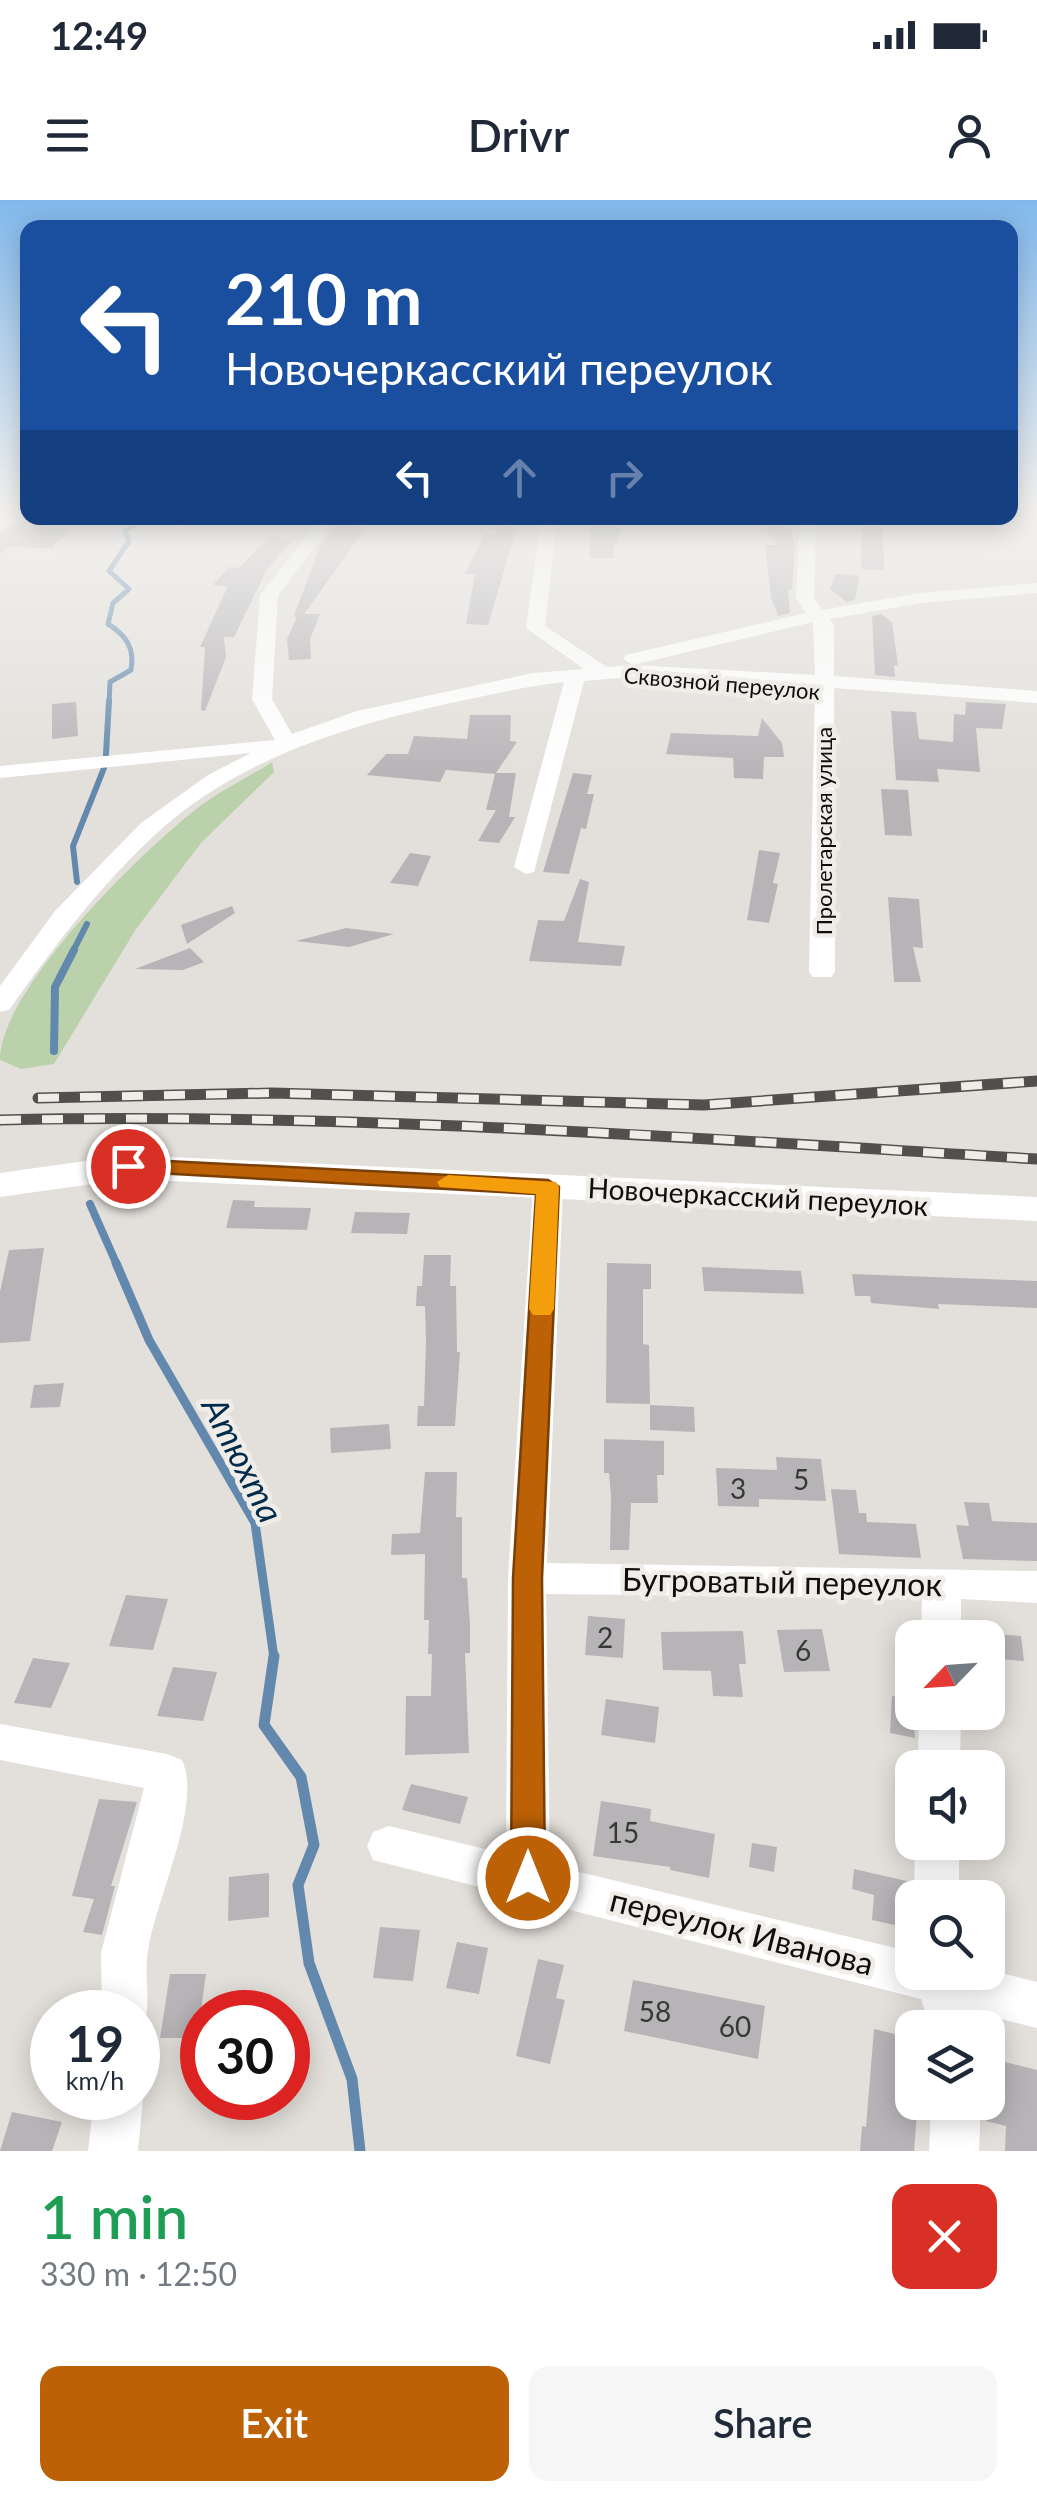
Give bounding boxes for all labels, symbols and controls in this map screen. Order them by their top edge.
text: 12:49 [50,12,148,58]
icon: menu [40,108,95,163]
text: Drivr [468,108,569,162]
icon: person [942,108,997,163]
text: 210 m [225,256,422,340]
icon: left [60,260,190,390]
text: Новочеркасский переулок [225,341,773,395]
icon: left [387,450,442,505]
icon: ahead [492,450,547,505]
icon: right [597,450,652,505]
street label: Сквозной переулок [623,661,822,705]
street label: Пролетарская улица [810,727,837,935]
pin [86,1124,171,1209]
icon: arrive [101,1139,156,1194]
street label: Новочеркасский переулок [587,1170,930,1222]
water label: Атюхта [194,1388,293,1529]
house number: 5 [793,1462,809,1496]
house number: 3 [730,1471,746,1505]
street label: Бугроватый переулок [622,1559,943,1603]
house number: 2 [597,1620,613,1654]
north arrow [895,1620,1005,1730]
map controls [895,1620,1005,2120]
house number: 6 [795,1633,811,1667]
button: sound [895,1750,1005,1860]
house number: 15 [607,1815,639,1849]
position arrow [476,1826,580,1930]
street label: переулок Иванова [606,1879,878,1983]
button: search [895,1880,1005,1990]
speed limit sign: 30 [180,1990,310,2120]
house number: 58 [639,1994,671,2028]
house number: 60 [719,2009,751,2043]
button: layers [895,2010,1005,2120]
text: 19 [66,2013,124,2073]
text: km/h [66,2065,124,2095]
text: 1 min [40,2180,188,2252]
button: close [892,2184,997,2289]
text: 330 m · 12:50 [40,2254,237,2293]
button: Exit [40,2366,509,2481]
button: Share [529,2366,997,2481]

